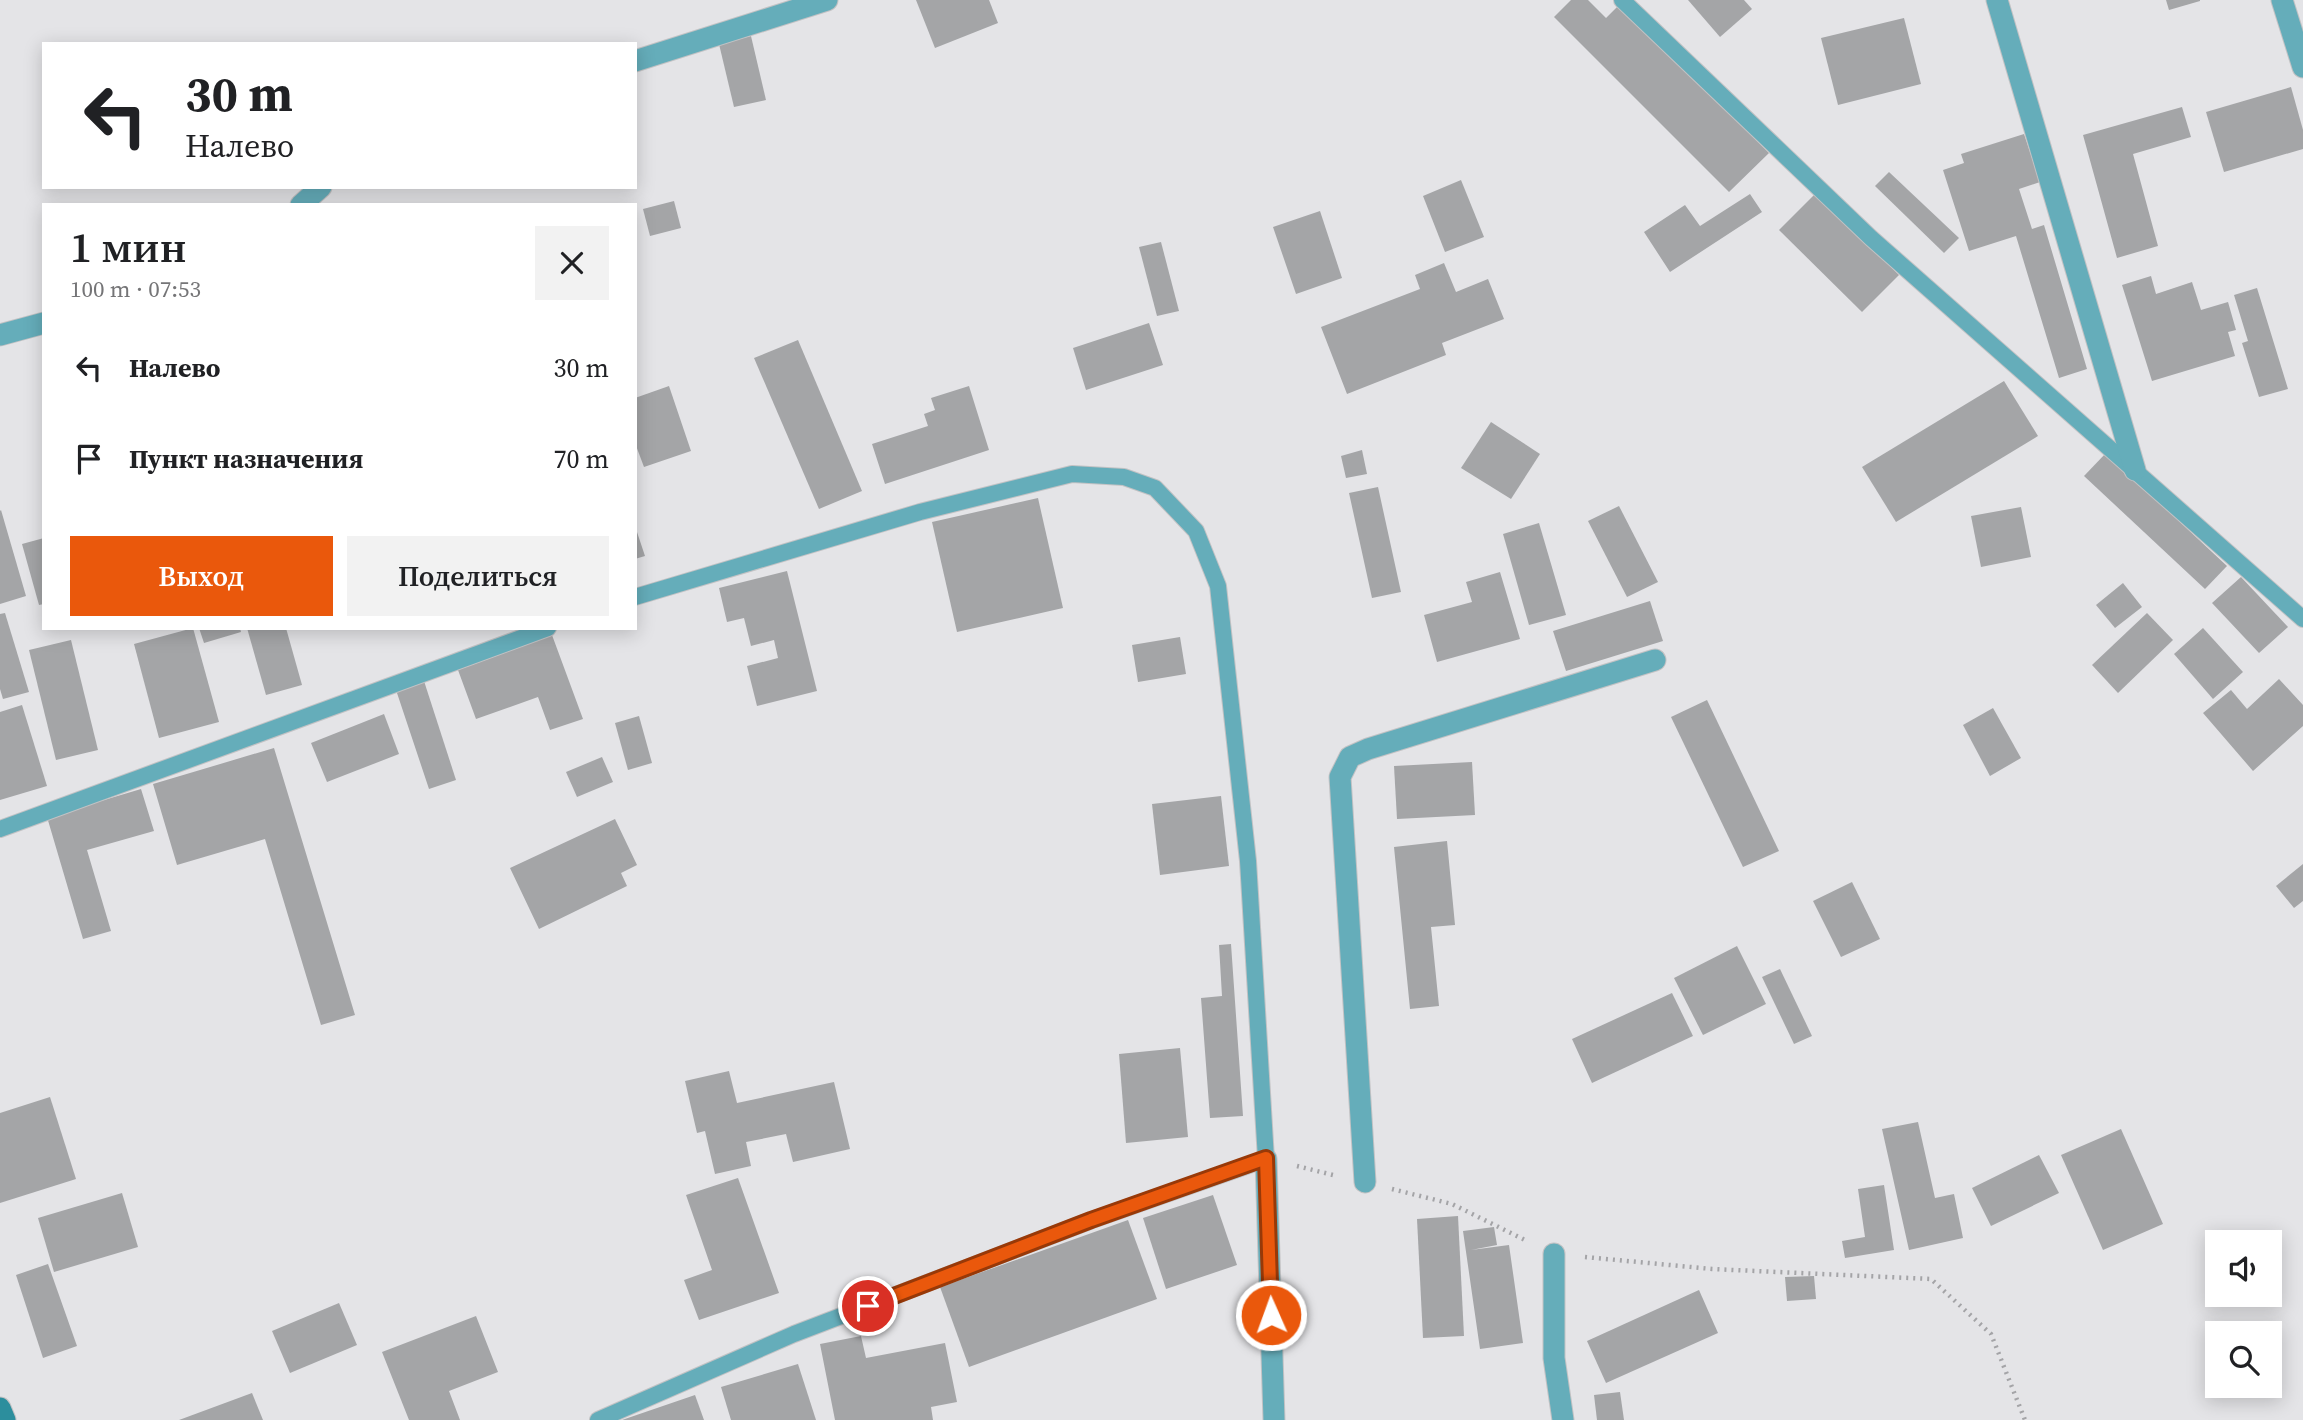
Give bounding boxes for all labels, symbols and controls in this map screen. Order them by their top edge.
text: 30 m [185,60,293,127]
icon: left [70,70,161,161]
text: Налево [185,124,294,168]
text: 1 мин [70,218,187,276]
button: close [535,226,609,300]
text: 100 m · 07:53 [70,273,201,305]
icon: left [70,349,108,387]
text: Налево [129,350,220,386]
text: 30 m [554,350,609,386]
icon: arrive [70,440,108,478]
text: Пункт назначения [129,441,363,477]
text: 70 m [554,441,609,477]
button: Выход [70,536,333,616]
button: Поделиться [347,536,609,616]
map controls [2205,1230,2282,1398]
button: sound [2205,1230,2282,1307]
pin [838,1276,898,1336]
position arrow [1234,1278,1308,1352]
icon: arrive [849,1287,887,1325]
button: search [2205,1321,2282,1398]

